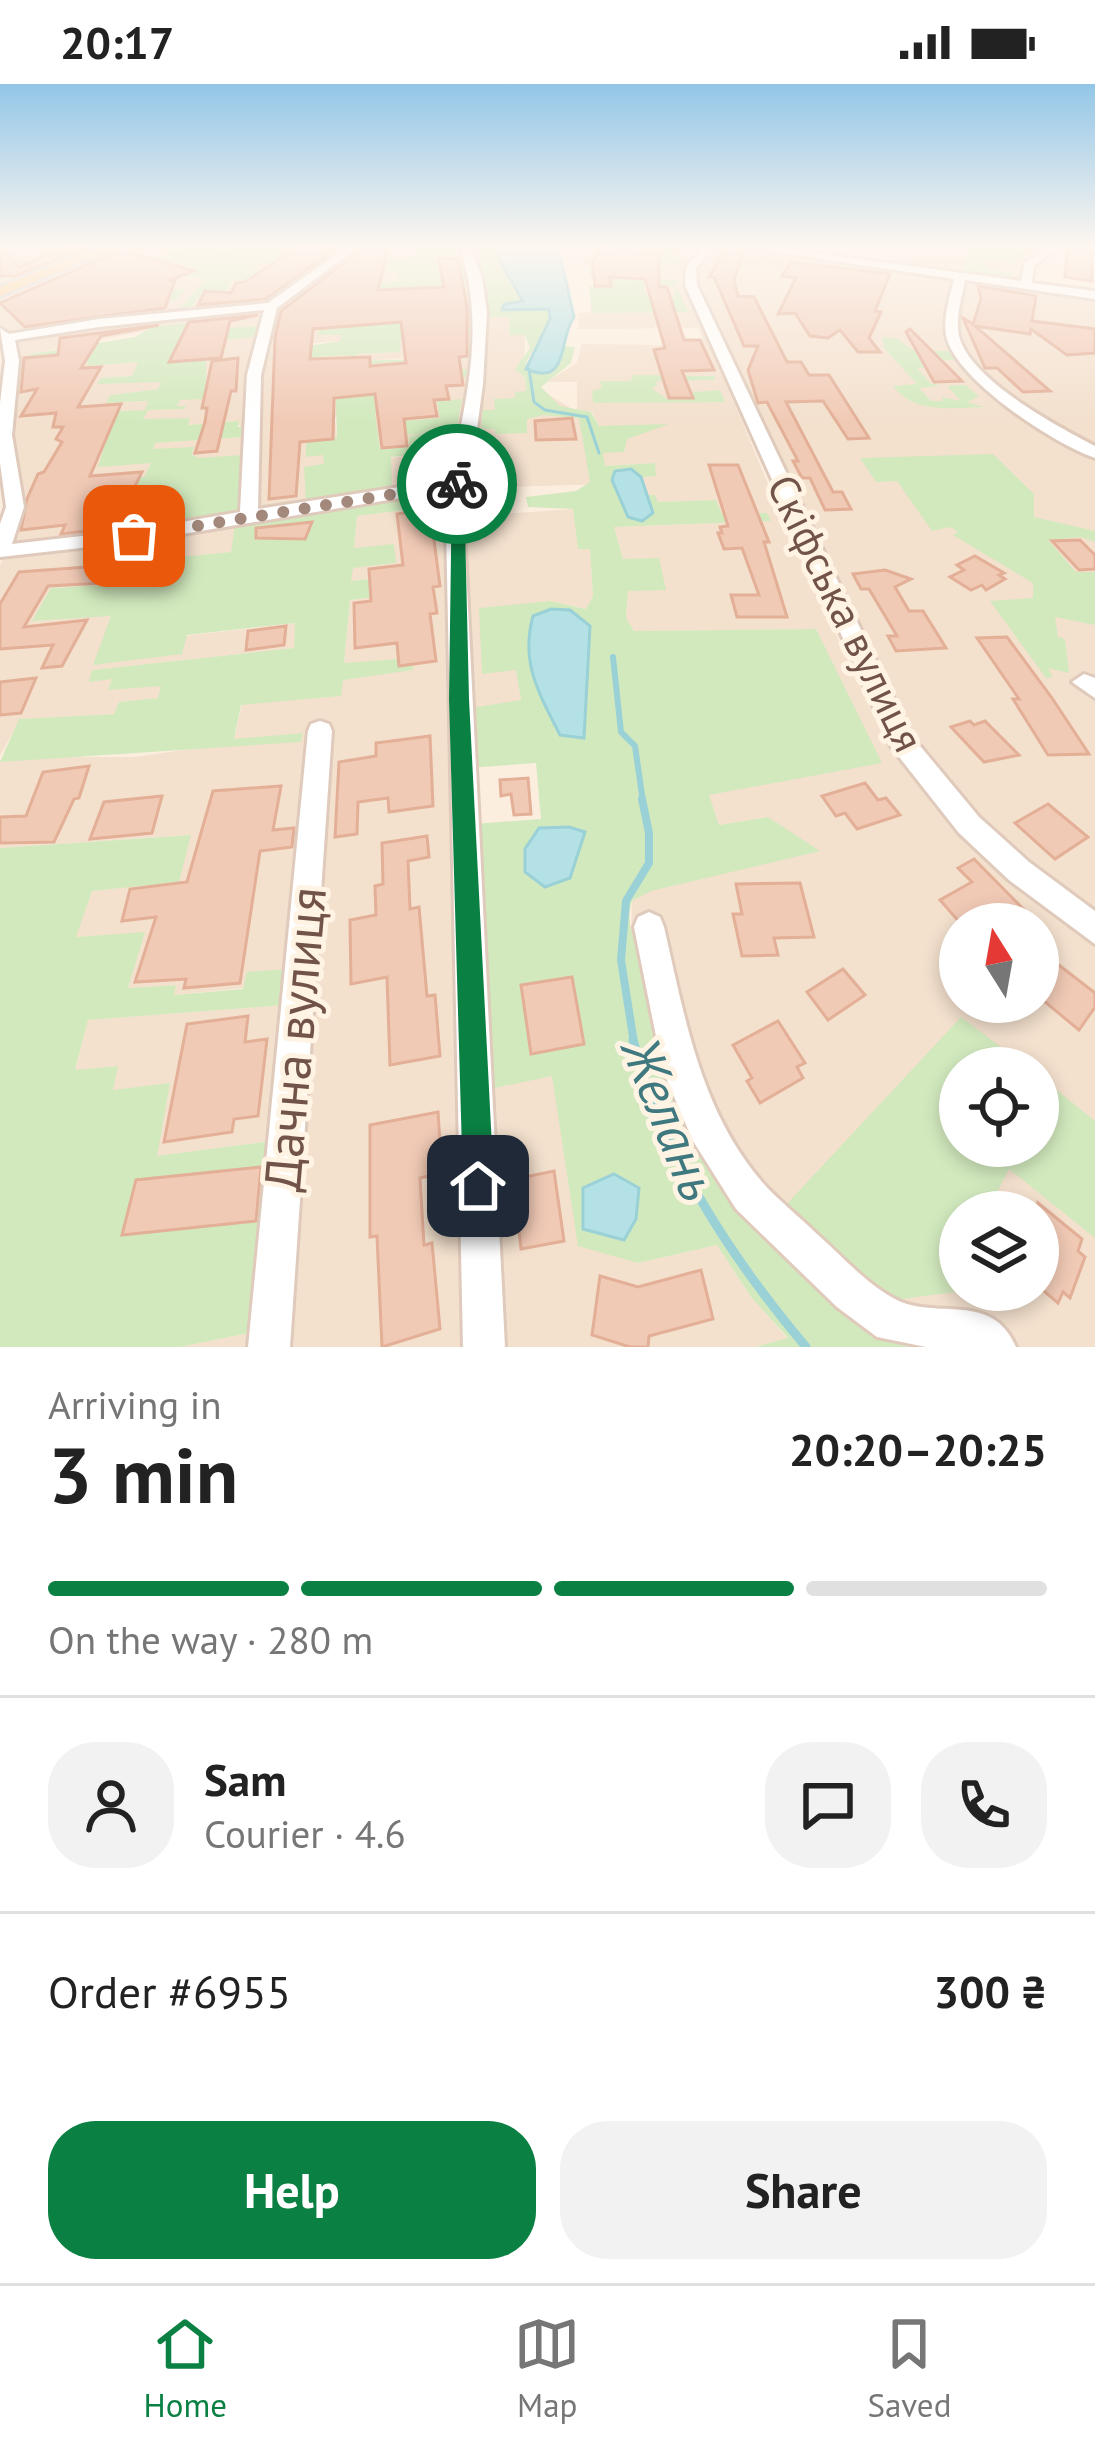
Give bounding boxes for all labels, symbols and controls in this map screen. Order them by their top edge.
text: 20:17 [60,13,174,71]
courier [397,424,517,544]
icon: bike [424,451,490,517]
street label: Скіфська вулиця [755,465,937,761]
pin [83,485,185,587]
icon: bag [101,503,167,569]
street label: Дачна вулиця [248,884,340,1194]
north arrow [939,903,1059,1023]
map controls [939,903,1059,1311]
water label: Желань [606,1025,735,1211]
button: locate [939,1047,1059,1167]
pin [427,1135,529,1237]
icon: home [445,1153,511,1219]
button: layers [939,1191,1059,1311]
text: Arriving in [48,1379,222,1430]
text: 20:20–20:25 [789,1420,1047,1478]
text: 3 min [48,1424,238,1525]
text: On the way · 280 m [48,1614,373,1665]
button: person [48,1742,174,1868]
button: chat [765,1742,891,1868]
button: phone [921,1742,1047,1868]
text: Sam [204,1750,286,1808]
text: Courier · 4.6 [204,1808,406,1859]
text: Order #6955 [48,1962,291,2020]
text: 300 ₴ [934,1962,1047,2020]
button: Help [48,2121,536,2259]
button: Share [560,2121,1047,2259]
tab: Home [144,2311,227,2426]
tab: Map [514,2311,580,2426]
tab: Saved [867,2311,951,2426]

